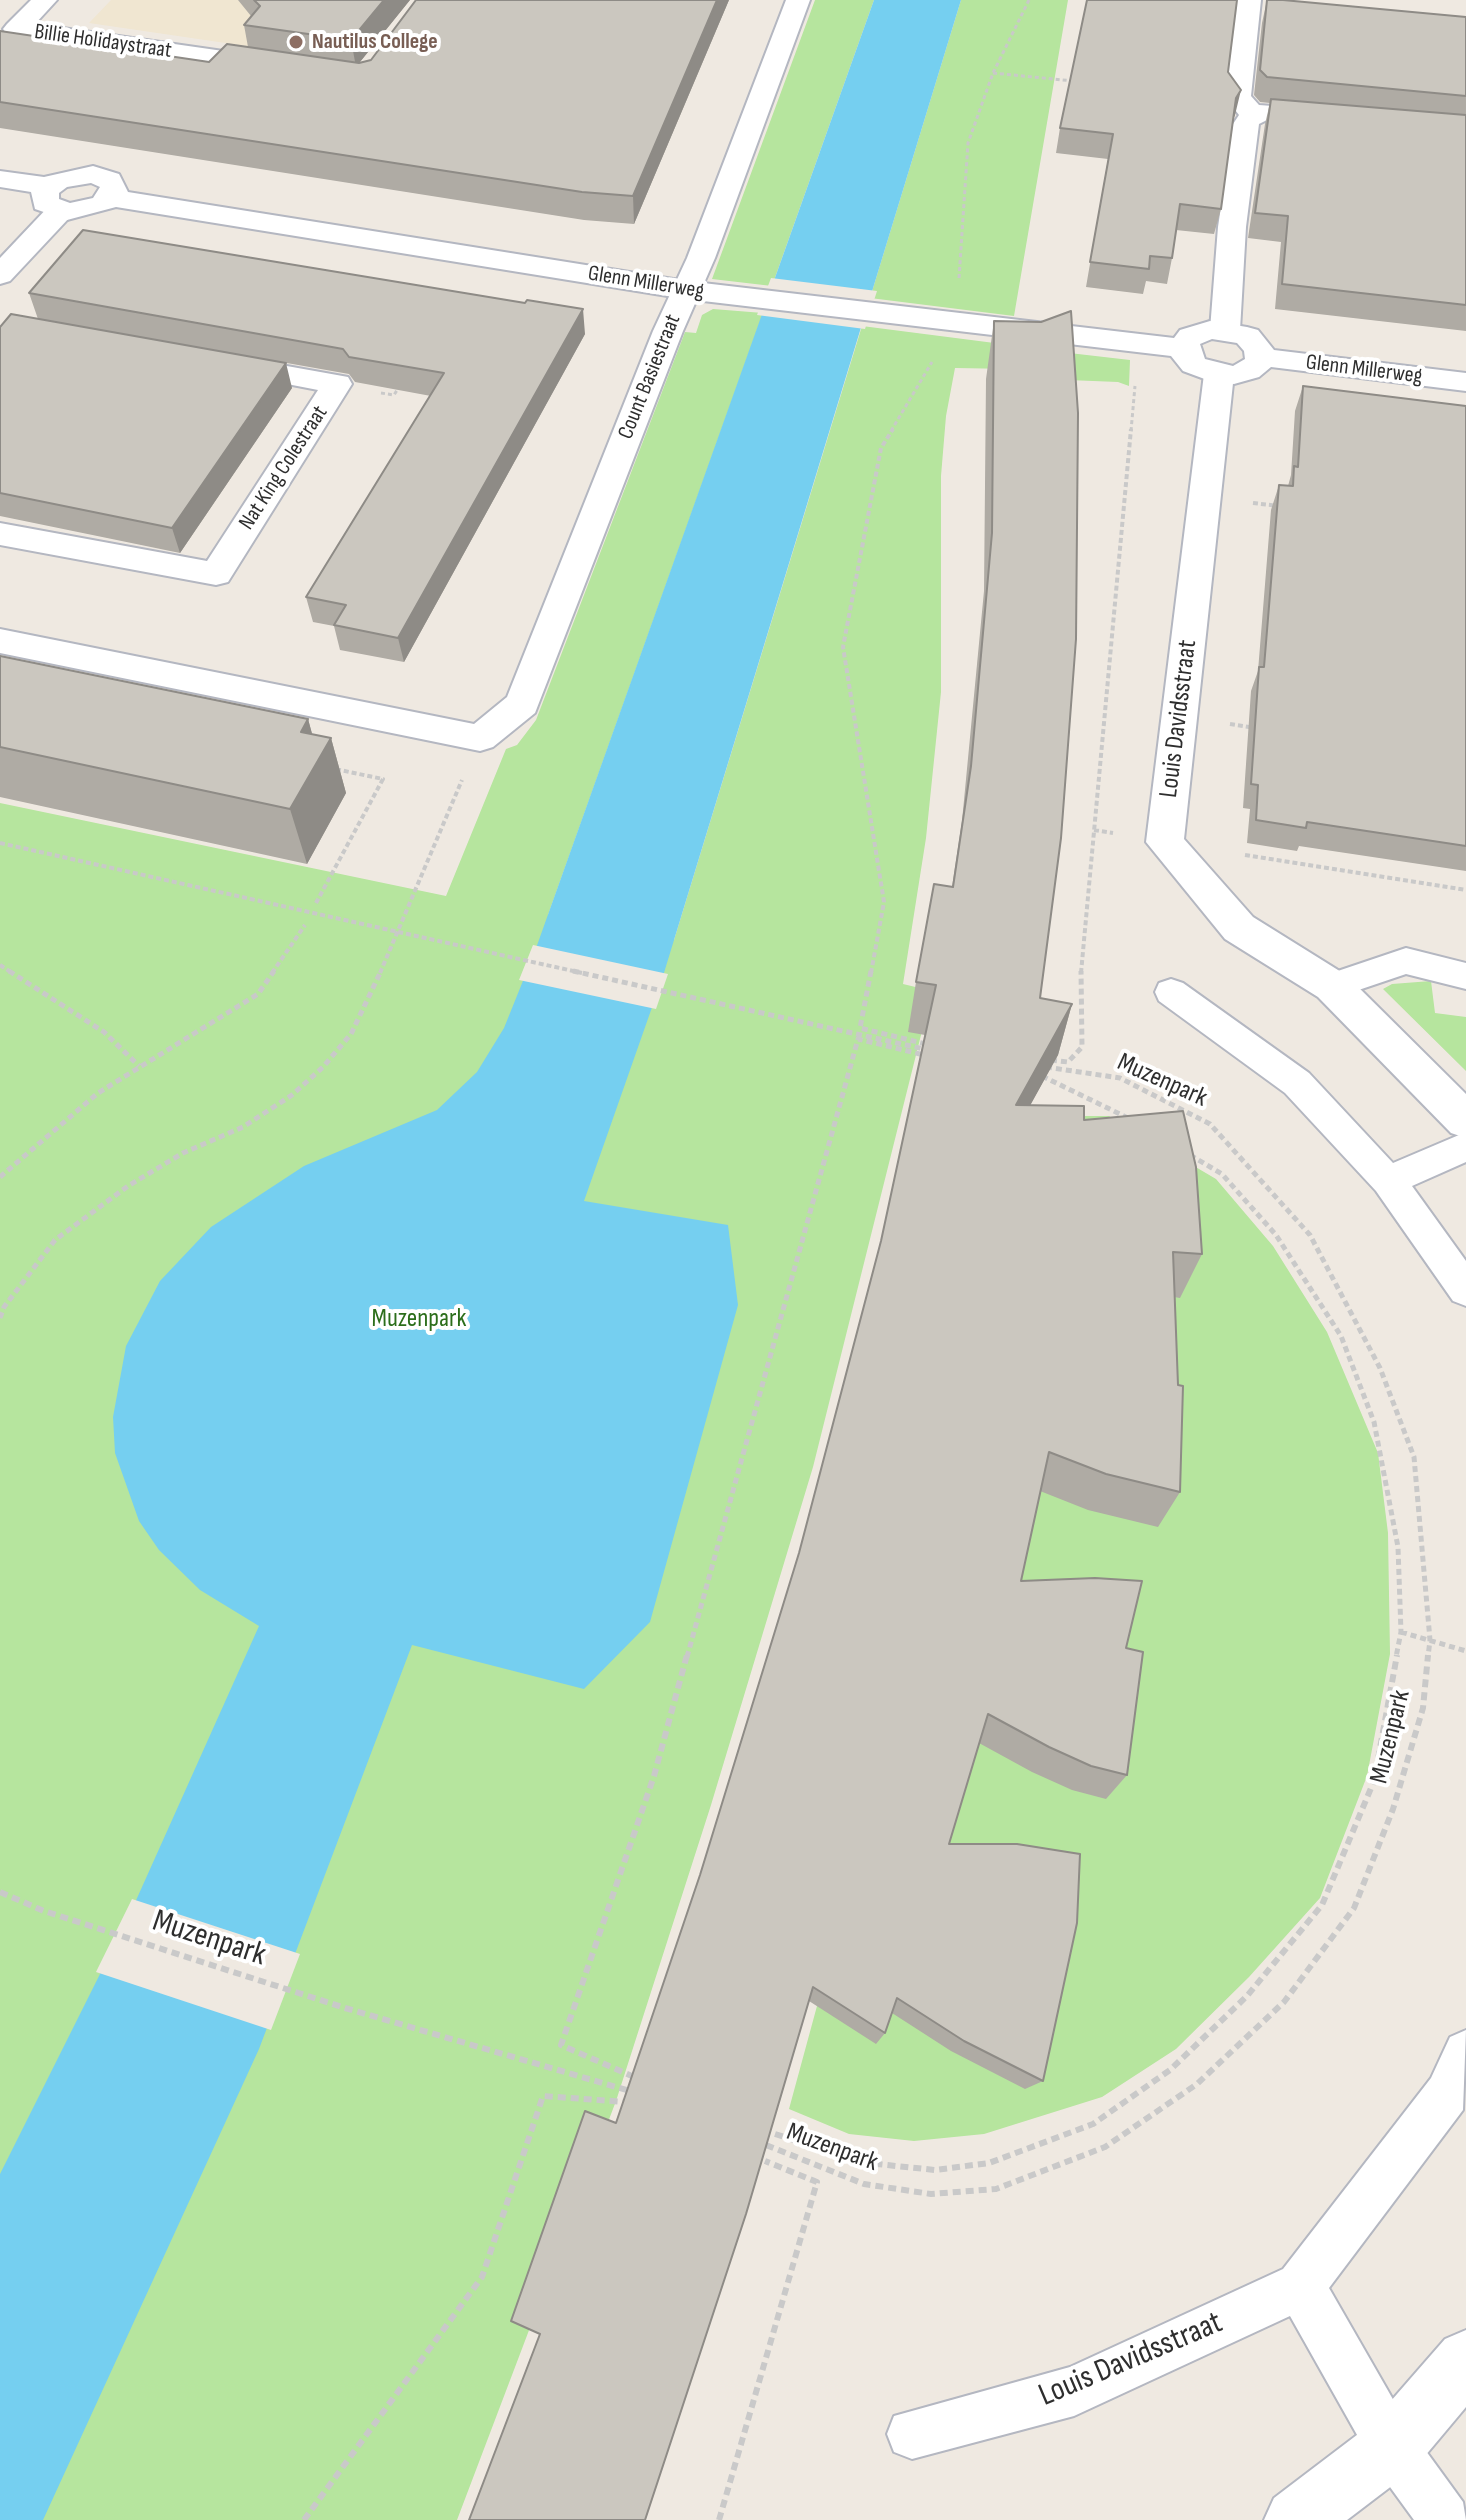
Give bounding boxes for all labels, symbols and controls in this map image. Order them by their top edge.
street label: Billie Holidaystraat [33,19,173,65]
place label: Nautilus College [312,29,438,55]
marker: Nautilus College [287,33,305,51]
street label: Glenn Millerweg [586,261,706,305]
street label: Count Basiestraat [613,311,687,443]
street label: Glenn Millerweg [1304,350,1424,390]
street label: Nat King Colestraat [234,401,334,535]
street label: Louis Davidsstraat [1154,638,1204,800]
street label: Muzenpark [1112,1047,1212,1115]
park label: Muzenpark [371,1303,467,1335]
street label: Muzenpark [1364,1687,1418,1787]
street label: Muzenpark [147,1903,271,1975]
street label: Muzenpark [782,2117,882,2179]
street label: Louis Davidsstraat [1034,2304,1228,2416]

